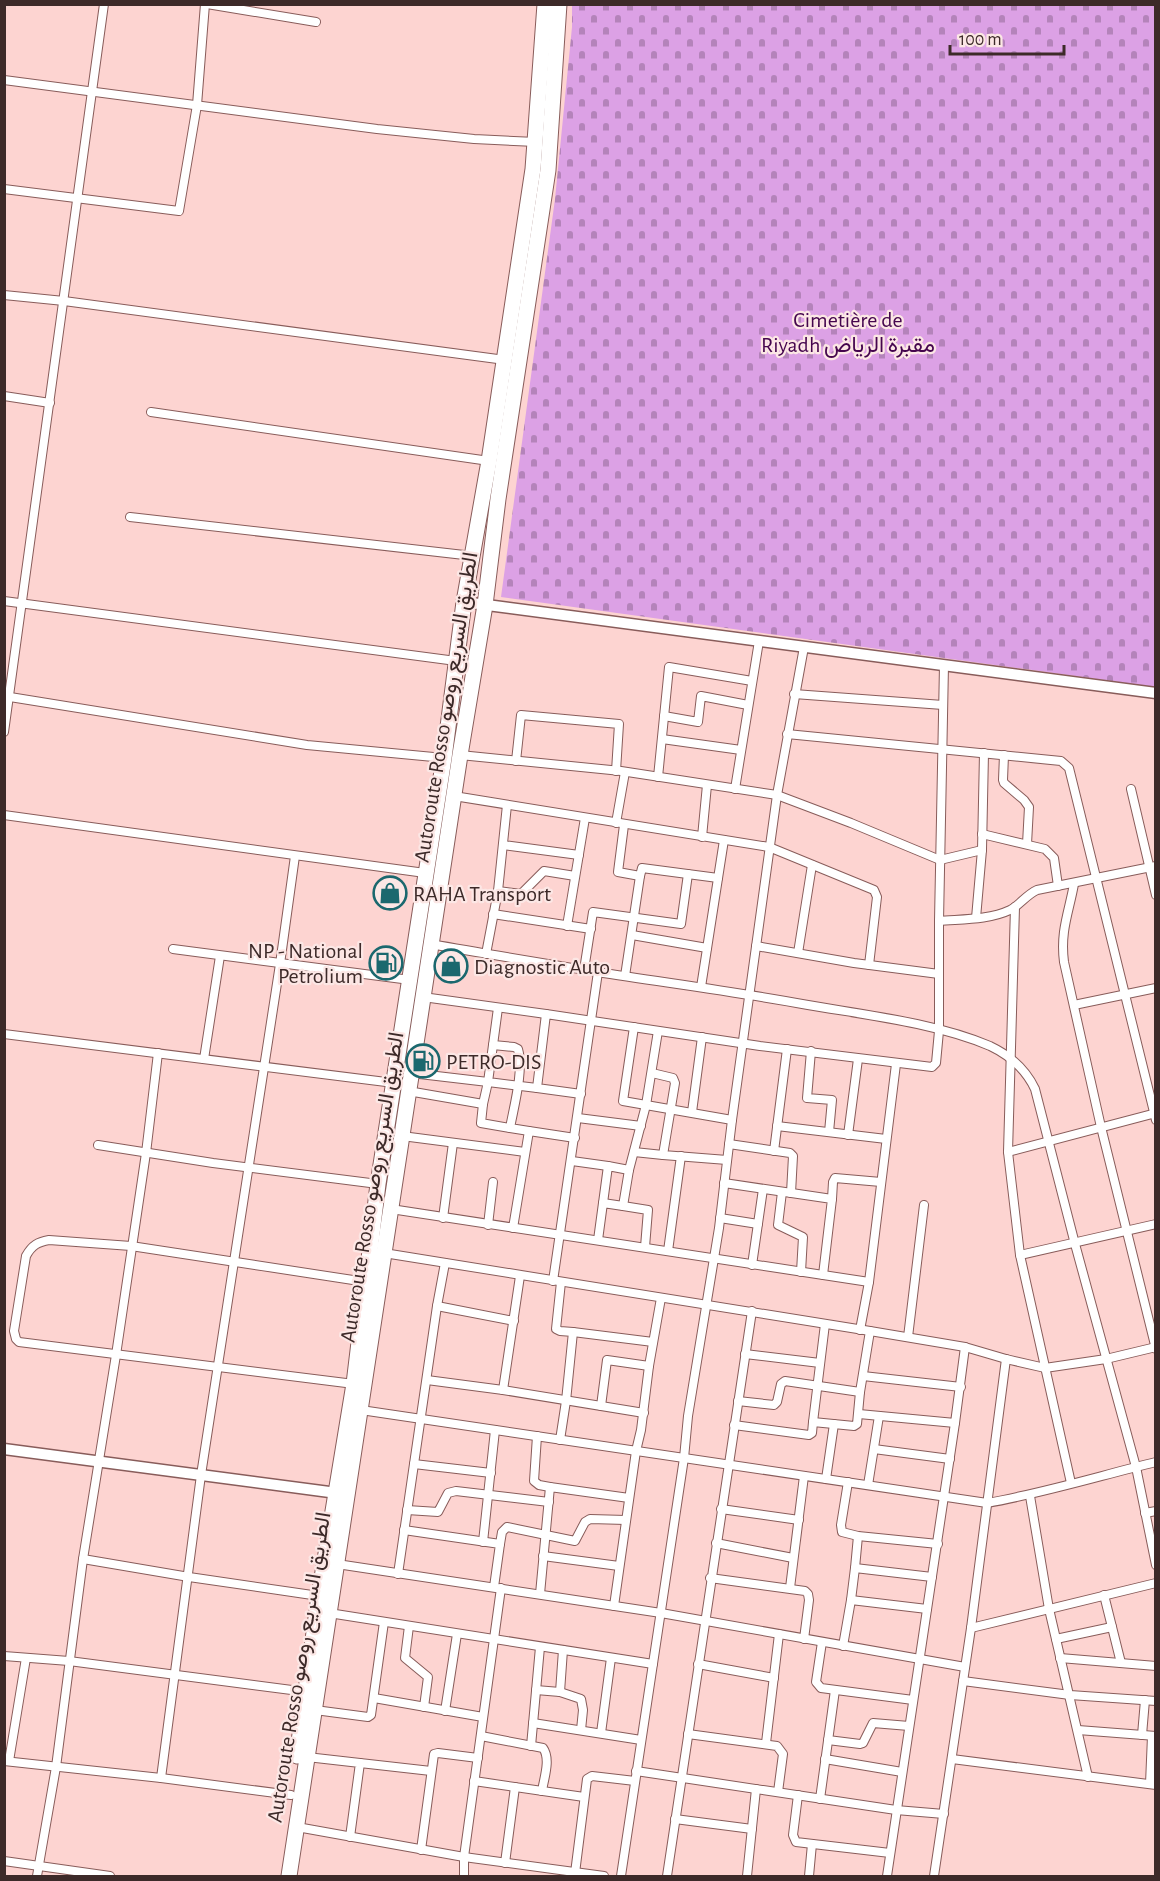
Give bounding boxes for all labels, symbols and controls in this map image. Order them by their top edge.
scale bar [950,18,1064,56]
text: 100 m [959,31,1002,49]
park label: Cimetière de Riyadh مقبرة الرياض [761,309,935,358]
street label: Autoroute Rosso الطريق السريع روصو [411,550,484,864]
shop icon: RAHA Transport [372,875,408,911]
place label: RAHA Transport [413,883,551,905]
place label: NP - National Petrolium [248,940,363,987]
fuel station icon: NP - National Petrolium [368,945,404,981]
shop icon: Diagnostic Auto [433,948,469,984]
place label: Diagnostic Auto [474,956,610,978]
street label: Autoroute Rosso الطريق السريع روصو [337,1030,410,1344]
fuel station icon: PETRO-DIS [405,1043,441,1079]
place label: PETRO-DIS [446,1051,541,1073]
street label: Autoroute Rosso الطريق السريع روصو [264,1510,337,1824]

